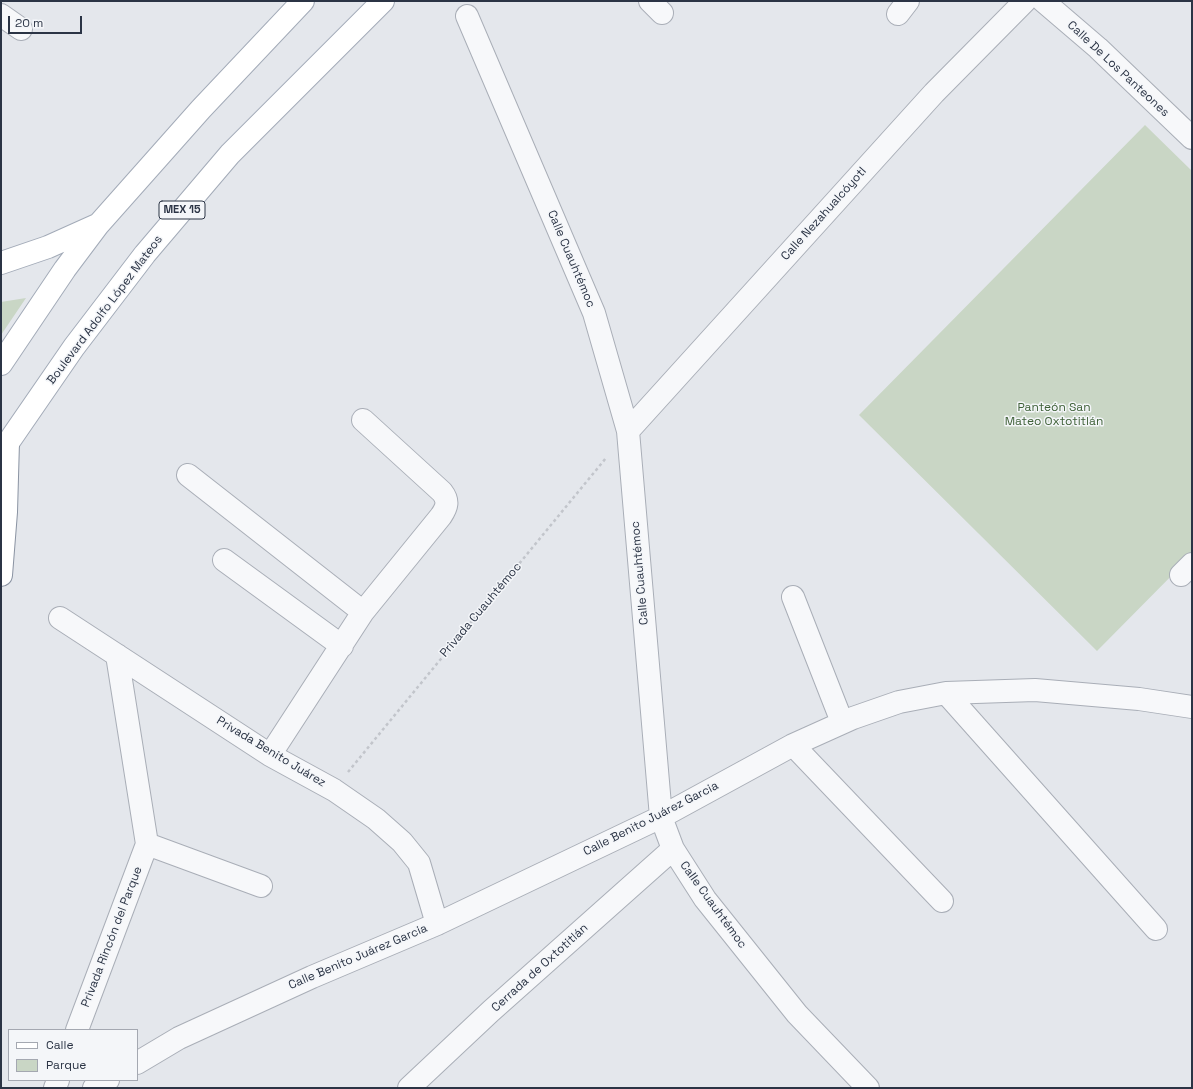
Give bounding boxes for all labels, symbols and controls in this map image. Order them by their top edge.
scale bar [10,8,84,34]
text: 20 m [15,15,43,31]
street label: Calle De Los Panteones [1064,18,1172,120]
street label: Calle Nezahualcóyotl [778,164,870,264]
road number: MEX 15 [159,201,205,219]
street label: Calle Cuauhtémoc [544,208,598,310]
street label: Boulevard Adolfo López Mateos [44,233,166,387]
park label: Panteón San Mateo Oxtotitlán [1005,401,1103,429]
street label: Calle Cuauhtémoc [628,520,652,626]
street label: Privada Cuauhtémoc [437,560,525,660]
street label: Privada Benito Juárez [214,714,328,790]
street label: Calle Benito Juárez Garcia [581,779,721,859]
street label: Calle Cuauhtémoc [677,859,749,951]
street label: Privada Rincón del Parque [78,865,146,1009]
street label: Calle Benito Juárez Garcia [286,921,430,993]
street label: Cerrada de Oxtotitlán [489,921,591,1015]
legend [8,1029,138,1081]
text: Calle [46,1037,74,1053]
text: Parque [46,1057,86,1073]

